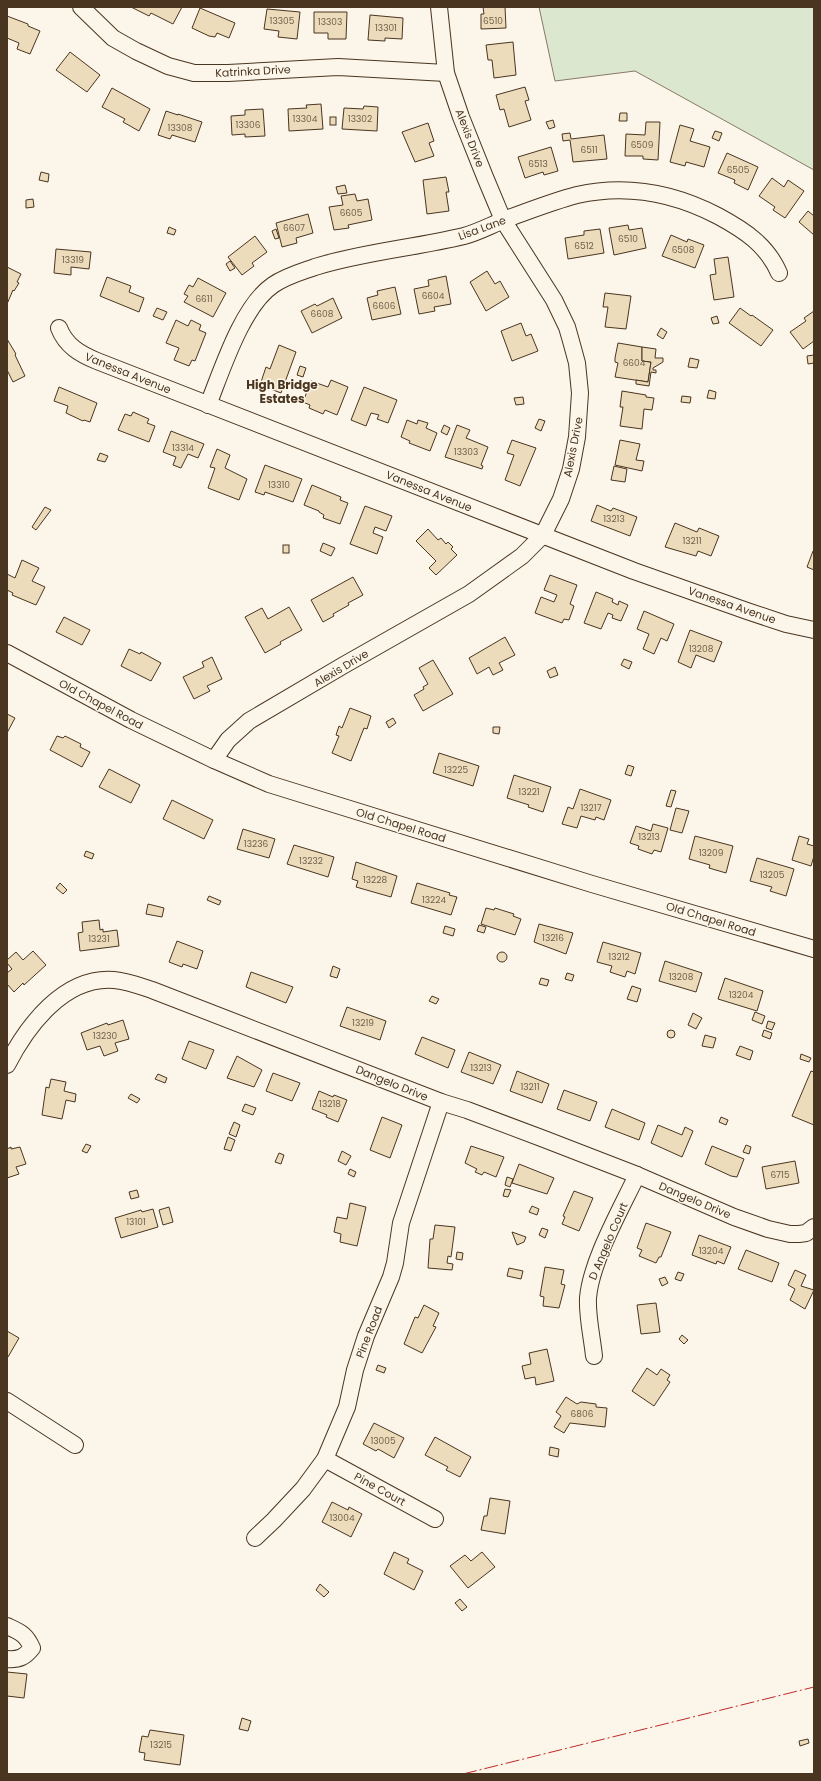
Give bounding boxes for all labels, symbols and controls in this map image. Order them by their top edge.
house number: 13305 [270,15,295,27]
house number: 6510 [483,15,503,27]
house number: 13303 [318,16,342,28]
house number: 13301 [375,22,397,34]
street label: Katrinka Drive [215,61,291,81]
street label: Alexis Drive [452,107,488,170]
house number: 13304 [293,113,318,125]
house number: 13302 [348,113,372,125]
house number: 13306 [236,119,261,131]
house number: 13308 [168,122,193,134]
house number: 6509 [631,139,654,151]
house number: 6511 [580,144,598,156]
house number: 6513 [528,158,548,170]
house number: 6505 [727,164,750,176]
house number: 6605 [340,207,363,219]
street label: Lisa Lane [456,212,508,244]
house number: 6607 [283,222,305,234]
house number: 6510 [618,233,638,245]
house number: 6512 [574,240,594,252]
house number: 6508 [672,244,695,256]
house number: 13319 [62,254,84,266]
house number: 6604 [422,290,445,302]
house number: 6611 [195,293,213,305]
house number: 6606 [373,300,396,312]
house number: 6608 [311,308,334,320]
street label: Vanessa Avenue [82,348,174,398]
house number: 6604 [623,357,646,369]
district label: High Bridge Estates [246,376,318,407]
street label: Alexis Drive [559,415,587,479]
house number: 13314 [172,442,194,454]
house number: 13303 [454,446,478,458]
street label: Vanessa Avenue [383,466,475,516]
house number: 13310 [268,479,290,491]
house number: 13213 [603,513,625,525]
house number: 13211 [682,535,702,547]
street label: Vanessa Avenue [686,582,778,628]
house number: 13208 [689,643,714,655]
street label: Alexis Drive [311,645,371,691]
street label: Old Chapel Road [56,675,146,733]
house number: 13225 [444,764,468,776]
house number: 13221 [518,786,540,798]
house number: 13217 [580,802,602,814]
street label: Old Chapel Road [354,804,448,846]
house number: 13213 [638,831,660,843]
house number: 13236 [244,838,268,850]
house number: 13209 [699,847,724,859]
house number: 13232 [299,855,323,867]
house number: 13205 [760,869,785,881]
house number: 13228 [363,874,387,886]
house number: 13224 [422,894,446,906]
street label: Old Chapel Road [664,898,758,940]
house number: 13216 [542,932,564,944]
house number: 13231 [88,933,110,945]
house number: 13212 [608,951,630,963]
house number: 13208 [669,971,694,983]
house number: 13204 [729,989,754,1001]
house number: 13219 [352,1017,374,1029]
house number: 13230 [93,1030,118,1042]
street label: Dangelo Drive [353,1061,431,1105]
house number: 13213 [470,1062,492,1074]
house number: 13211 [520,1081,540,1093]
house number: 13218 [319,1098,341,1110]
house number: 6715 [770,1169,790,1181]
street label: Dangelo Drive [657,1178,734,1222]
street label: D Angelo Court [584,1200,632,1282]
house number: 13101 [126,1216,146,1228]
house number: 13204 [699,1245,724,1257]
street label: Pine Road [352,1304,386,1360]
house number: 6806 [571,1408,594,1420]
house number: 13005 [370,1435,396,1447]
street label: Pine Court [351,1468,409,1510]
house number: 13004 [329,1512,355,1524]
house number: 13215 [150,1739,172,1751]

